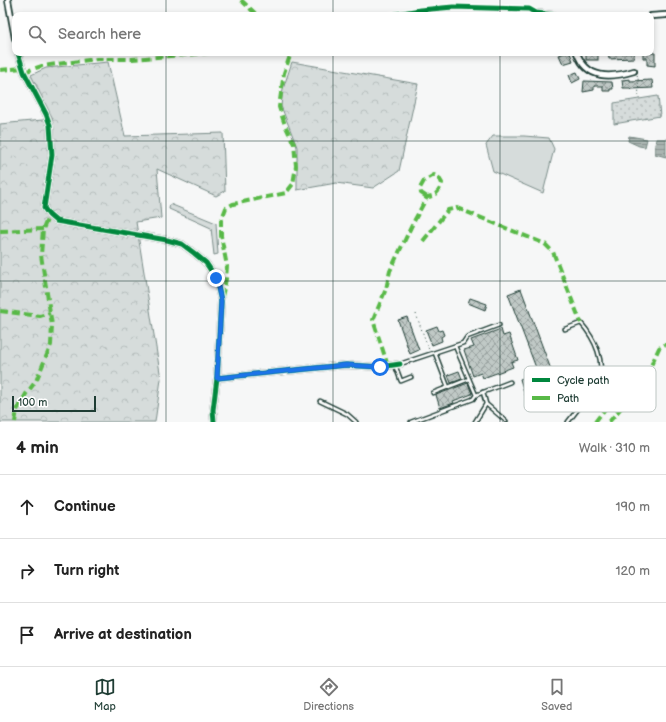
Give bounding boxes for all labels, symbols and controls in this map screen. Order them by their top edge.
search box [12,12,654,56]
icon: search [26,23,48,45]
text: Search here [58,25,141,44]
route end [207,269,225,287]
route start [371,358,389,376]
legend [524,366,656,412]
text: Cycle path [557,374,609,387]
text: Path [557,392,579,405]
scale bar [12,394,96,413]
text: 100 m [18,396,47,409]
text: 4 min [16,438,59,458]
text: Walk · 310 m [579,440,650,456]
icon: ahead [16,496,38,518]
text: Continue [54,497,116,516]
text: 190 m [616,499,650,515]
icon: right [16,560,38,582]
text: Turn right [54,561,119,580]
text: 120 m [615,563,650,579]
icon: arrive [16,624,38,646]
text: Arrive at destination [54,625,192,644]
tab: Map [94,676,116,713]
tab: Directions [303,676,354,713]
tab: Saved [541,676,572,713]

